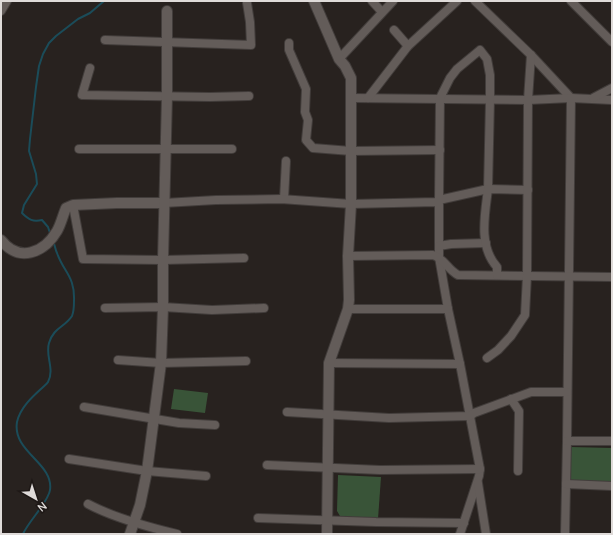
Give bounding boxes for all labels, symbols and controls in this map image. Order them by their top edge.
north arrow [16,479,56,519]
text: N [35,499,50,516]

